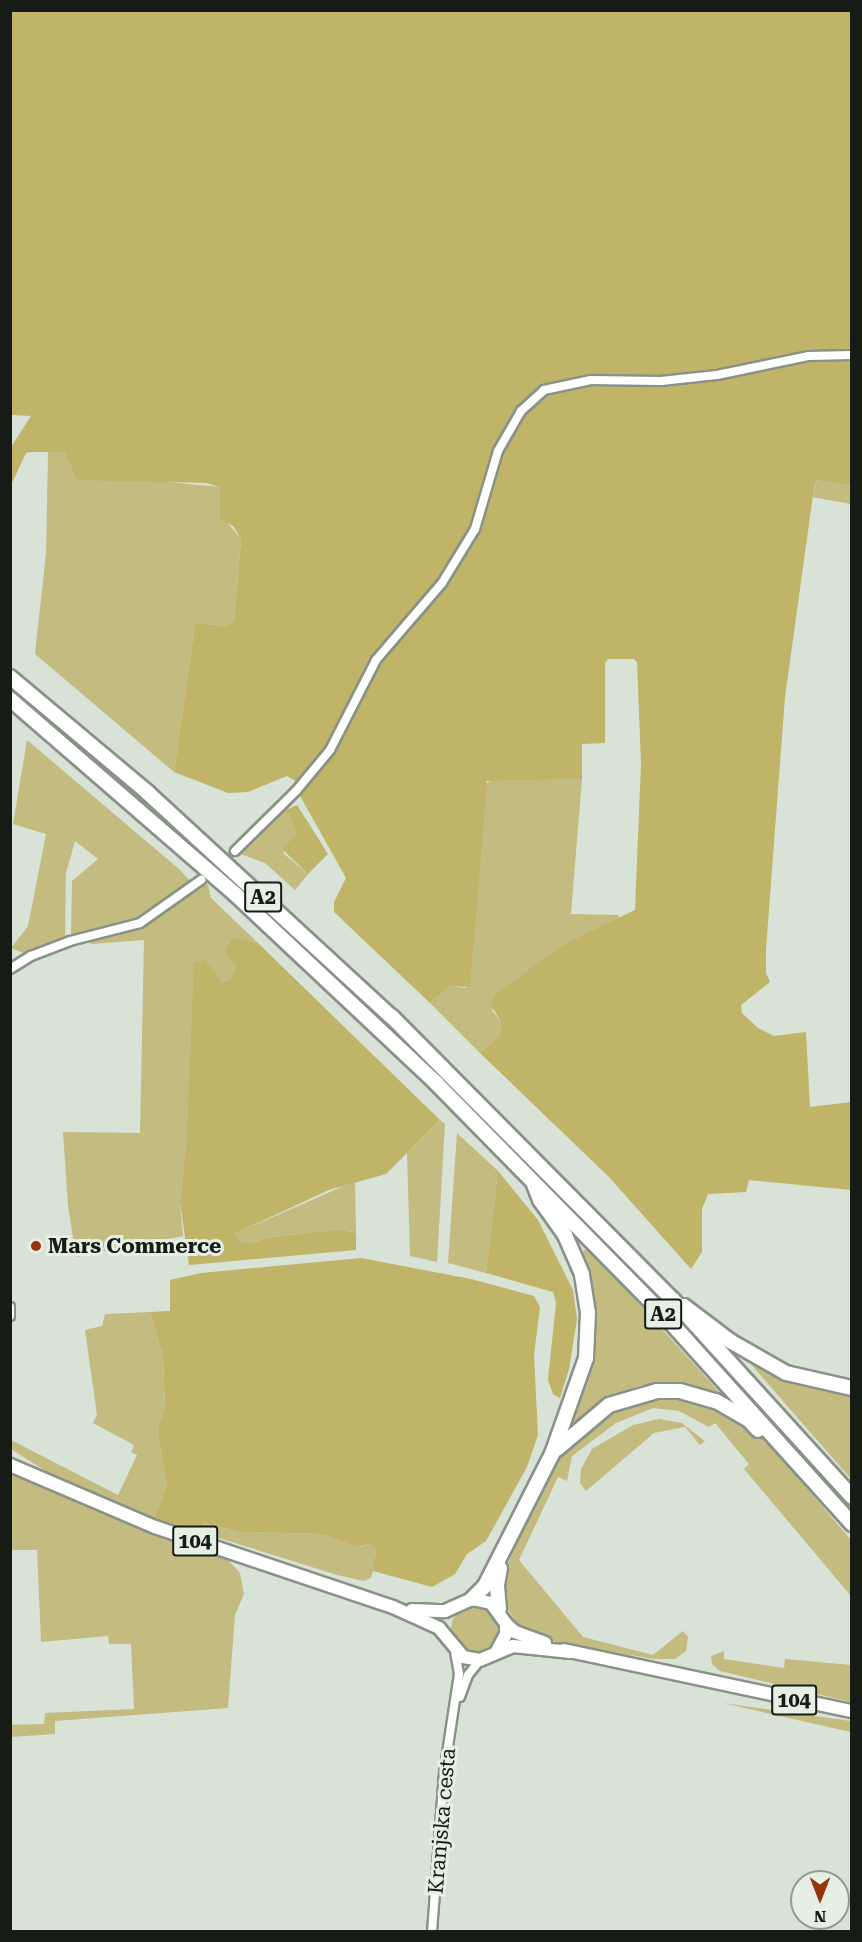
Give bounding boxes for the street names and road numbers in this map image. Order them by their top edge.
road number: A2 [244,880,282,914]
road number: A2 [644,1297,682,1331]
road number: 104 [171,1524,219,1558]
road number: 104 [770,1683,818,1717]
street label: Kranjska cesta [423,1747,461,1895]

